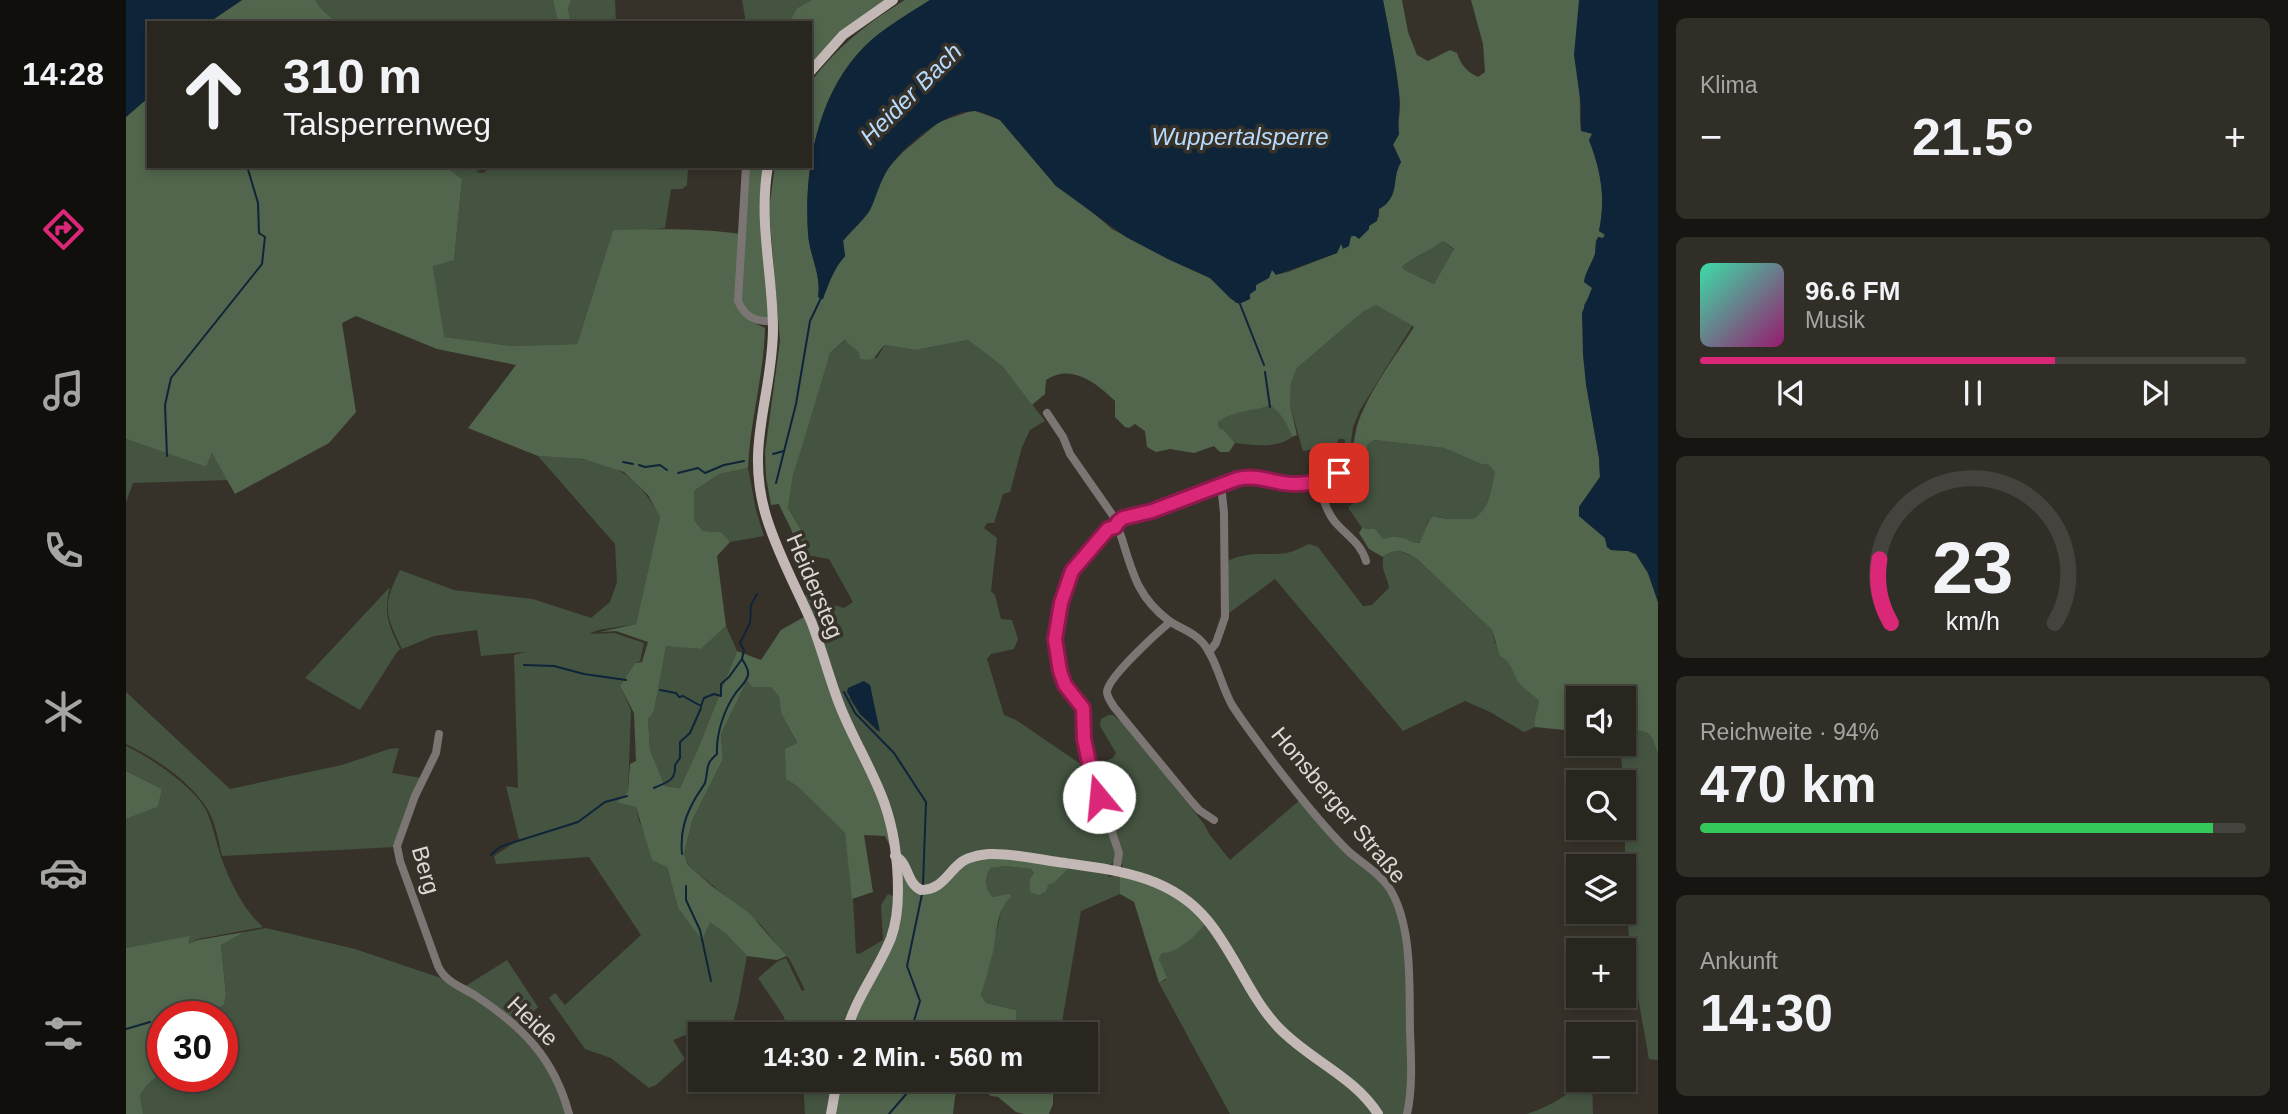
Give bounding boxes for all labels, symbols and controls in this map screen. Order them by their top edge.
water label: Heider Bach [854,37,967,150]
icon: ahead [168,49,259,140]
text: 310 m [283,49,422,103]
text: 14:28 [22,56,104,92]
text: Klima [1700,72,1758,98]
text: Talsperrenweg [283,106,491,142]
text: 21.5° [1912,108,2034,166]
text: − [1700,116,1722,158]
text: + [2224,116,2246,158]
water label: Wuppertalsperre [1151,123,1329,150]
icon: directions [39,205,88,254]
text: 96.6 FM [1805,276,1900,306]
text: Musik [1805,307,1865,333]
icon: music [39,366,88,415]
icon: previous [1772,374,1810,412]
icon: pause [1954,374,1992,412]
icon: next [2136,374,2174,412]
pin [1309,443,1369,503]
icon: arrive [1320,454,1358,492]
icon: phone [39,526,88,575]
text: 23 [1933,527,2013,608]
street label: Heidersteg [781,530,849,642]
text: km/h [1946,607,2000,635]
map controls [1566,686,1636,1092]
button: sound [1566,686,1636,756]
icon: climate [39,687,88,736]
text: Reichweite · 94% [1700,719,1879,745]
street label: Honsberger Straße [1266,722,1412,888]
text: 470 km [1700,755,1876,813]
position arrow [1062,760,1136,834]
button: search [1566,770,1636,840]
street label: Berg [407,843,445,897]
icon: car [39,848,88,897]
button: layers [1566,854,1636,924]
button: + [1566,938,1636,1008]
text: Ankunft [1700,948,1778,974]
text: 14:30 [1700,984,1833,1042]
street label: Heide [502,991,564,1051]
speed limit sign: 30 [147,1001,238,1092]
icon: filters [39,1009,88,1058]
button: − [1566,1022,1636,1092]
text: 14:30 · 2 Min. · 560 m [763,1042,1023,1072]

